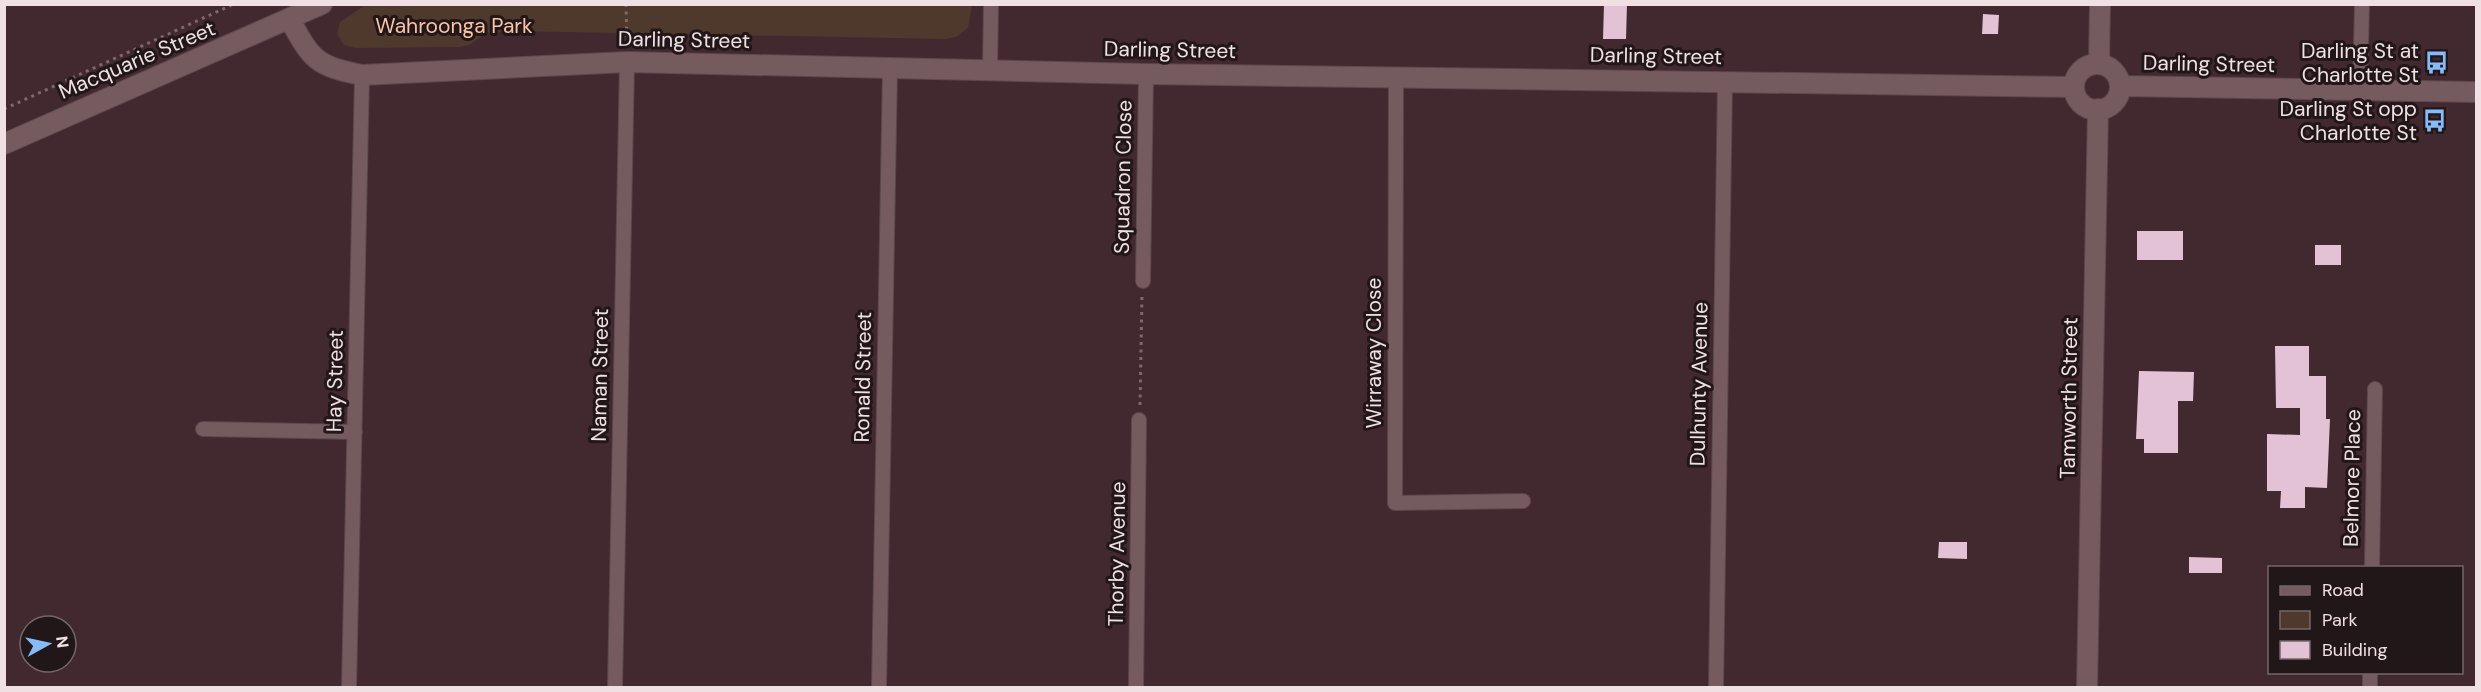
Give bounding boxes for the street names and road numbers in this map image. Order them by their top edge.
street label: Macquarie Street [54,14,220,106]
street label: Darling Street [618,25,750,55]
street label: Darling Street [1104,35,1236,65]
street label: Darling Street [1590,41,1722,71]
street label: Darling Street [2143,49,2275,79]
street label: Squadron Close [1108,100,1138,254]
street label: Wirraway Close [1360,278,1388,428]
street label: Dulhunty Avenue [1684,302,1714,466]
street label: Naman Street [585,308,615,442]
street label: Ronald Street [848,311,878,443]
street label: Tamworth Street [2054,317,2084,479]
street label: Hay Street [320,330,350,432]
street label: Belmore Place [2337,409,2367,547]
street label: Thorby Avenue [1102,481,1132,627]

